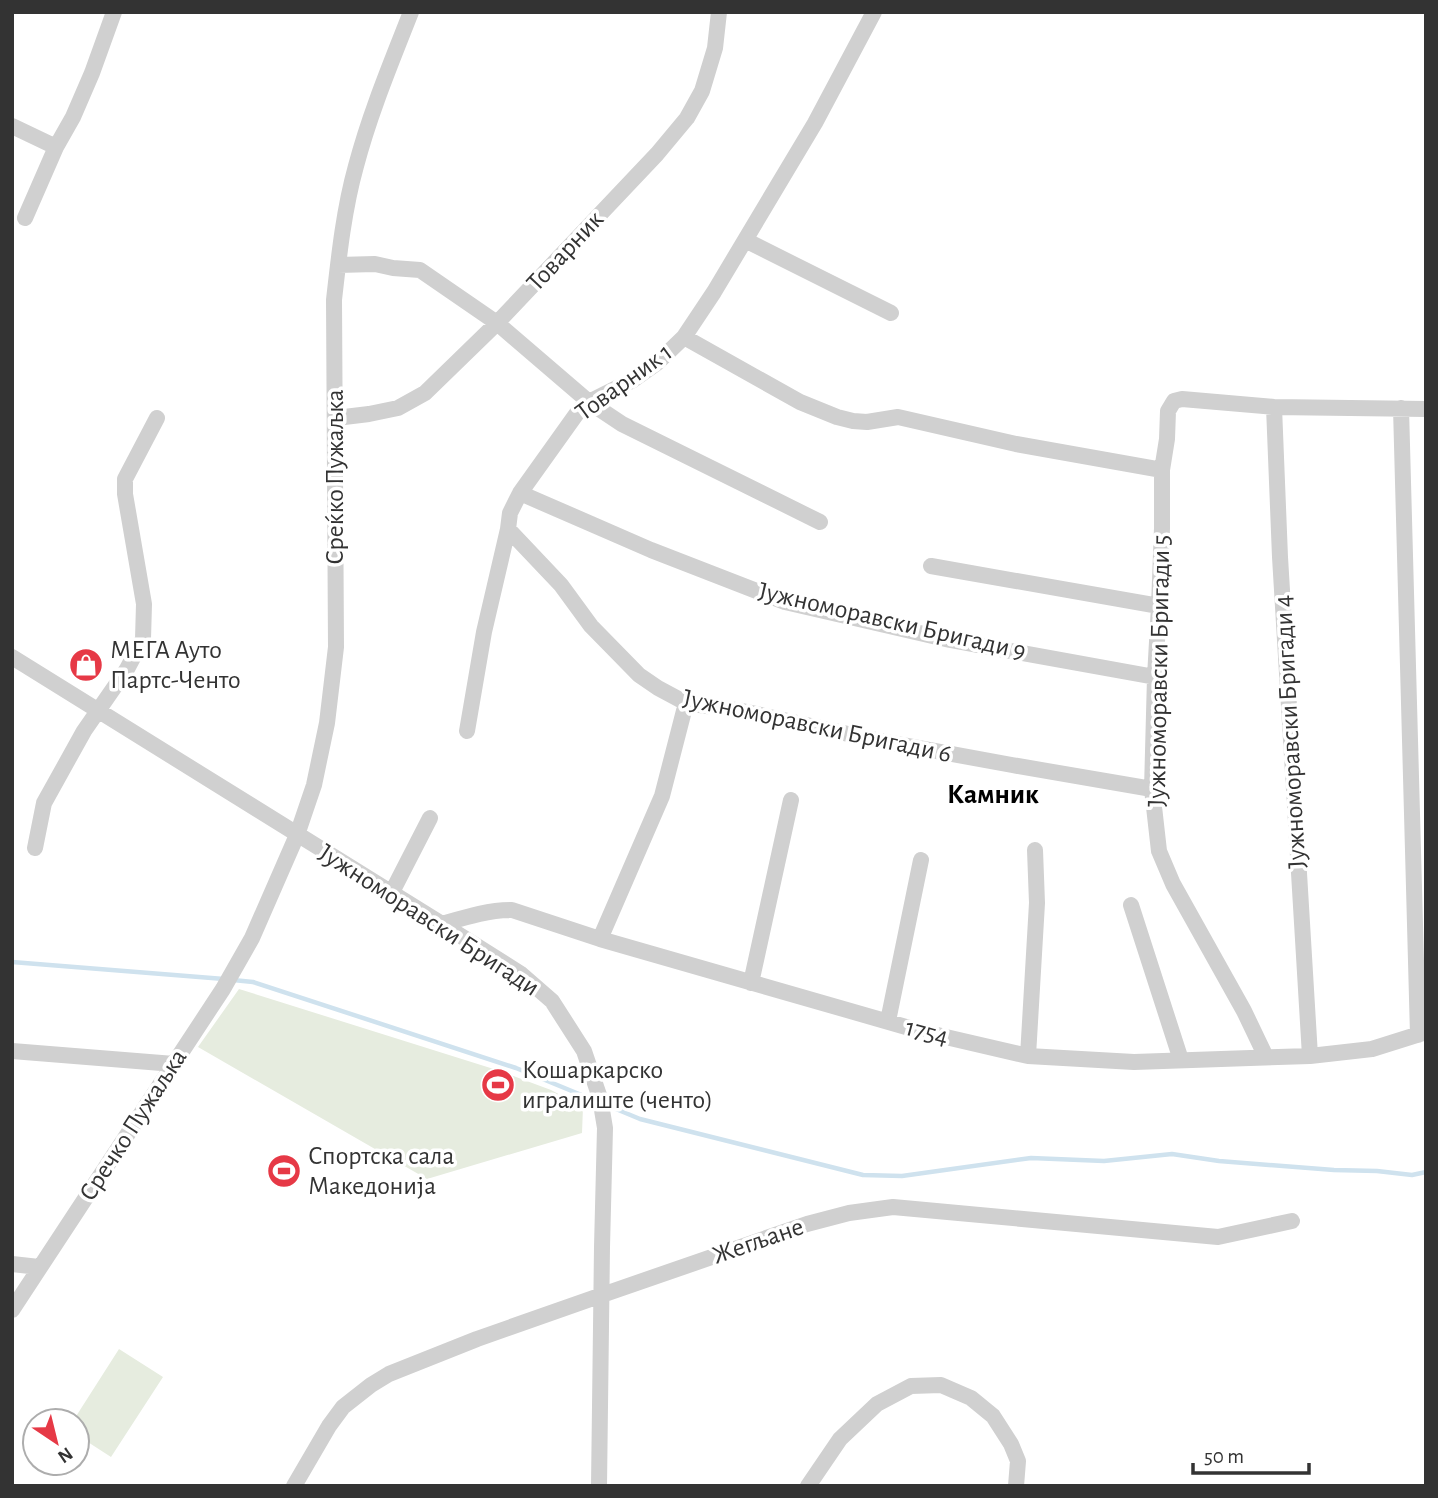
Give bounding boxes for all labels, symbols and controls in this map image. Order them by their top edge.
street label: Товарник [522,206,608,296]
street label: Товарник 1 [571,339,677,425]
street label: Среќко Пужаљка [322,389,348,565]
street label: Јужноморавски Бригади 5 [1144,534,1174,808]
street label: Јужноморавски Бригади 9 [756,578,1028,664]
street label: Јужноморавски Бригади 4 [1270,594,1310,870]
place label: МЕГА Ауто Партс-Ченто [110,637,241,693]
shop icon: МЕГА Ауто Партс-Ченто [67,646,105,684]
street label: Јужноморавски Бригади 6 [680,685,954,767]
district label: Камник [947,781,1039,809]
street label: Јужноморавски Бригади [314,839,544,1001]
street label: 1754 [903,1014,951,1050]
street label: Сречко Пужаљка [74,1044,192,1206]
place label: Кошаркарско игралиште (ченто) [522,1057,713,1113]
sports icon: Кошаркарско игралиште (ченто) [479,1066,517,1104]
place label: Спортска сала Македонија [308,1143,454,1199]
sports icon: Спортска сала Македонија [265,1152,303,1190]
street label: Жегљане [709,1213,807,1269]
north arrow [21,1407,91,1477]
scale bar [1193,1432,1308,1476]
text: N [54,1443,76,1466]
text: 50 m [1204,1446,1244,1467]

